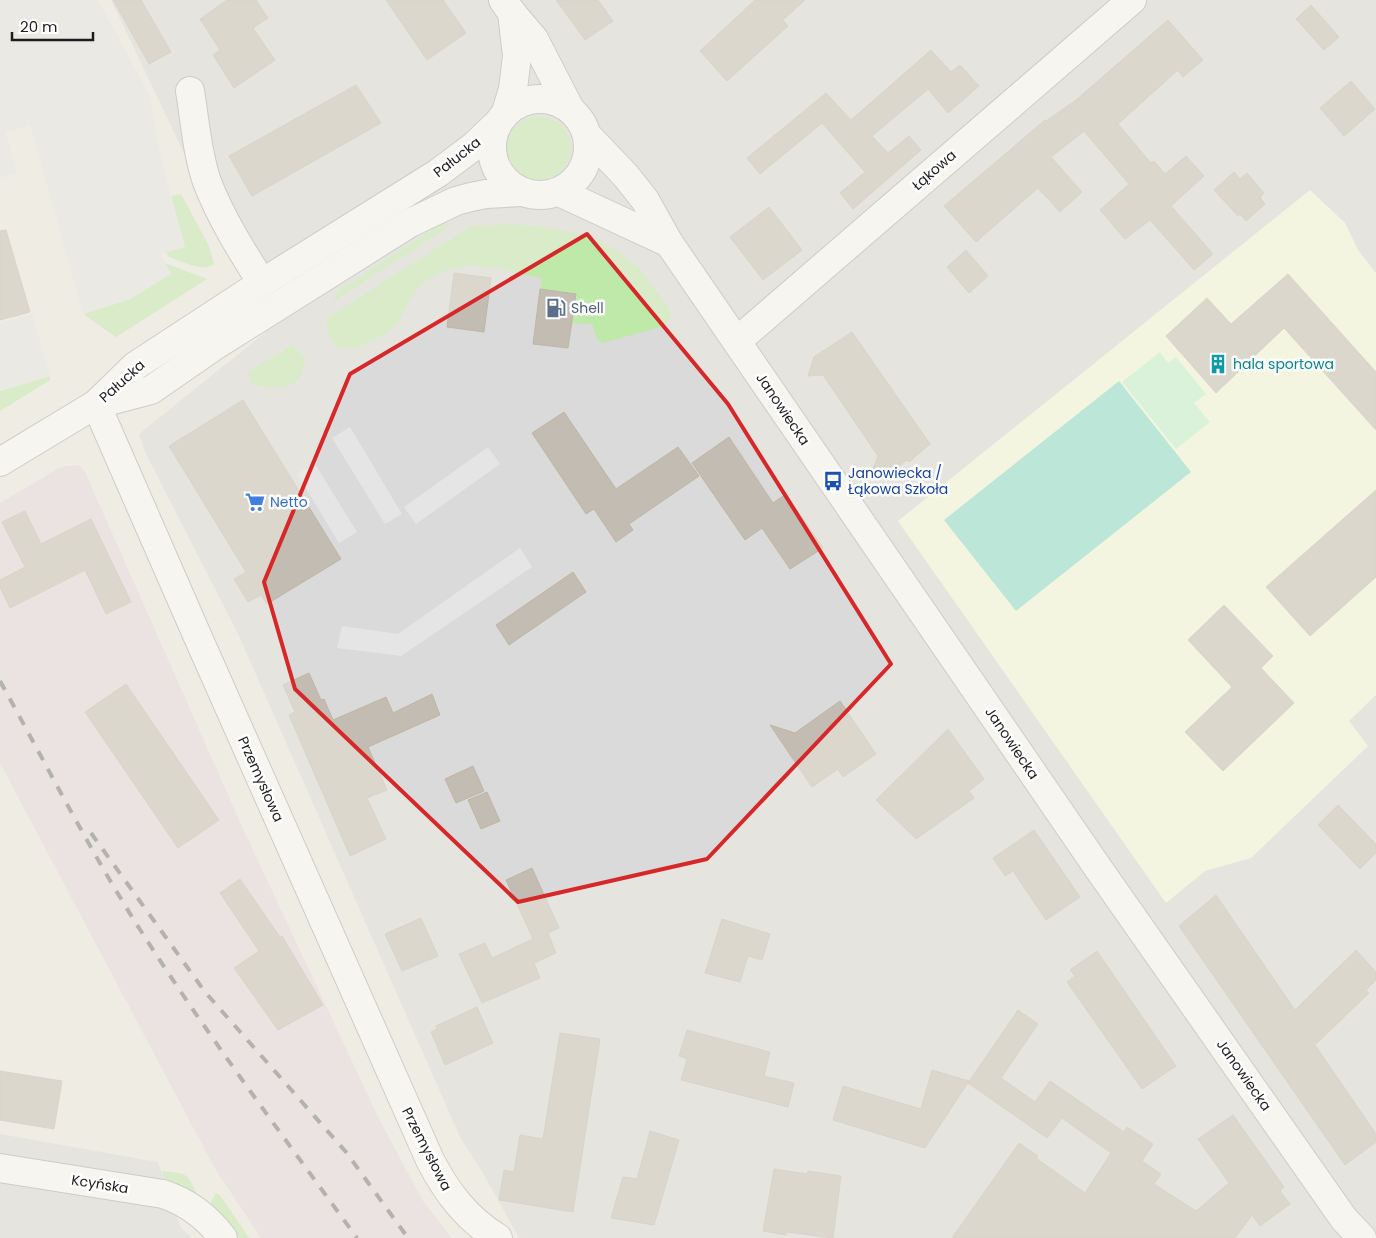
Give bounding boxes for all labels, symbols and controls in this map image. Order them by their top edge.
scale bar [12,10,94,42]
text: 20 m [20,16,58,37]
street label: Pałucka [429,132,485,182]
street label: Łąkowa [908,145,960,195]
fuel station icon: Shell [545,297,567,319]
place label: Shell [571,298,604,318]
building icon: hala sportowa [1207,353,1229,375]
place label: hala sportowa [1233,354,1334,374]
street label: Pałucka [95,355,149,407]
street label: Janowiecka [751,369,815,449]
place label: Janowiecka / Łąkowa Szkoła [848,463,948,499]
bus stop icon: Janowiecka / Łąkowa Szkoła [822,470,844,492]
supermarket icon: Netto [244,491,266,513]
place label: Netto [270,492,308,512]
street label: Janowiecka [980,703,1044,783]
street label: Przemysłowa [233,733,289,825]
street label: Janowiecka [1212,1035,1276,1115]
street label: Przemysłowa [397,1104,457,1194]
street label: Kcyńska [70,1170,130,1198]

